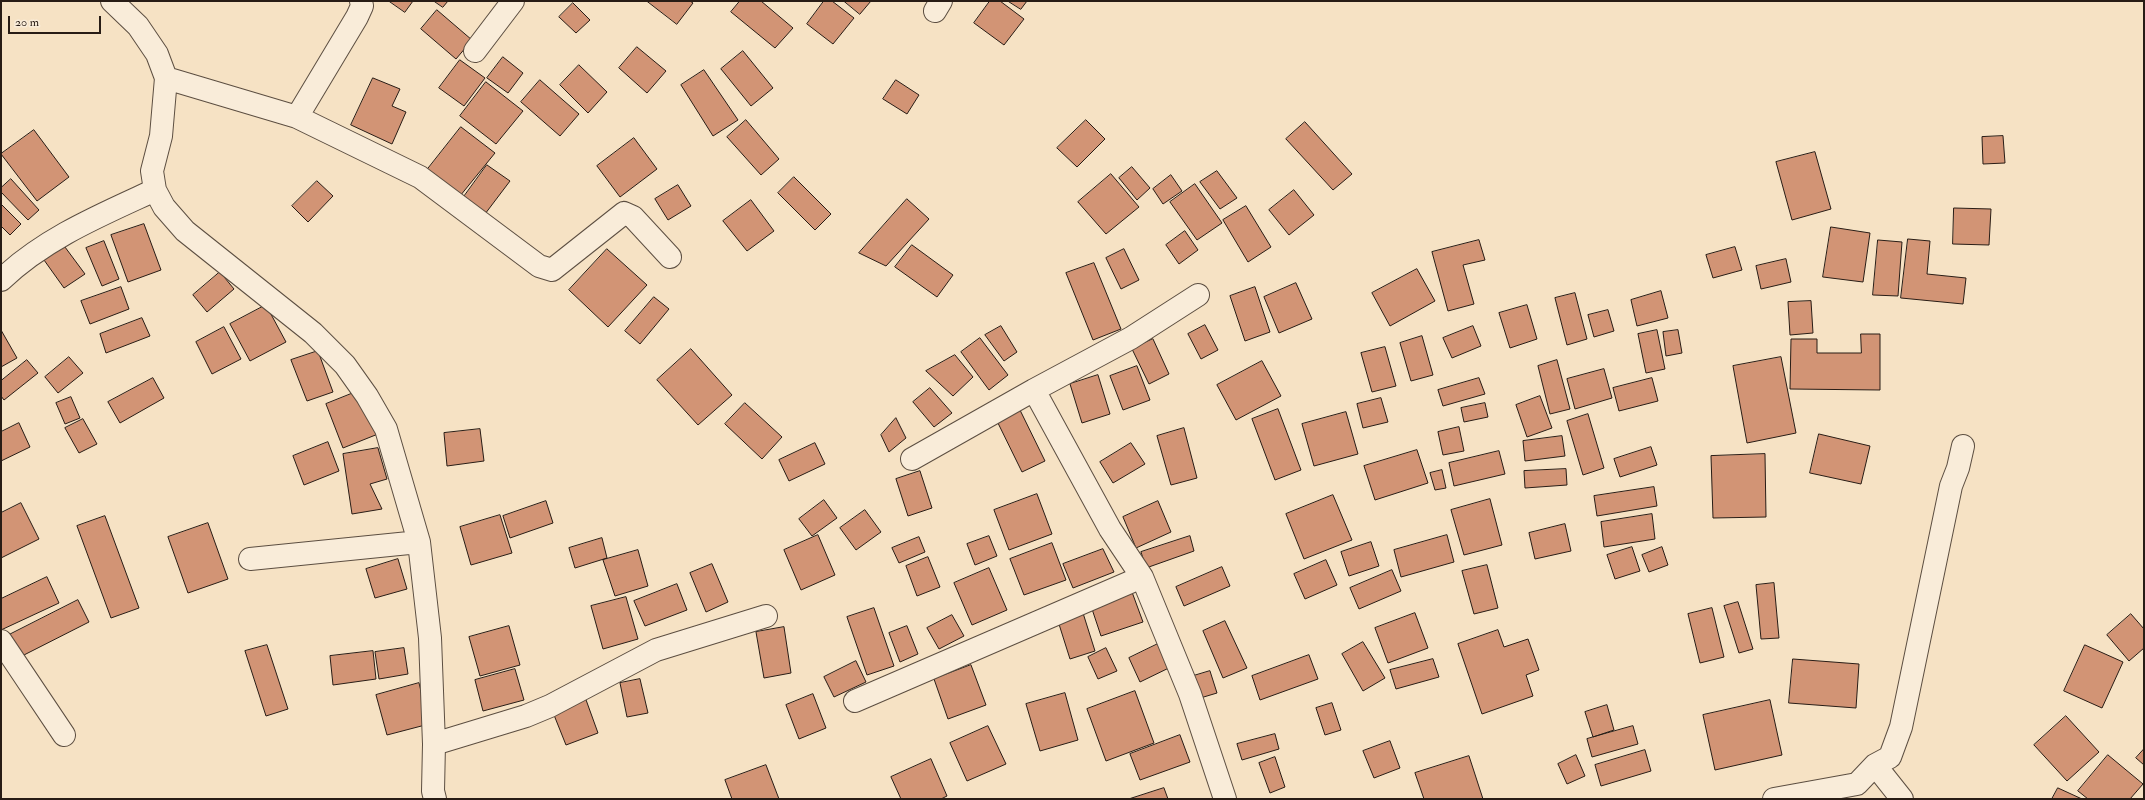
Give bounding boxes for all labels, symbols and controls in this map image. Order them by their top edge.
scale bar [10,8,103,34]
text: 20 m [15,15,39,30]

